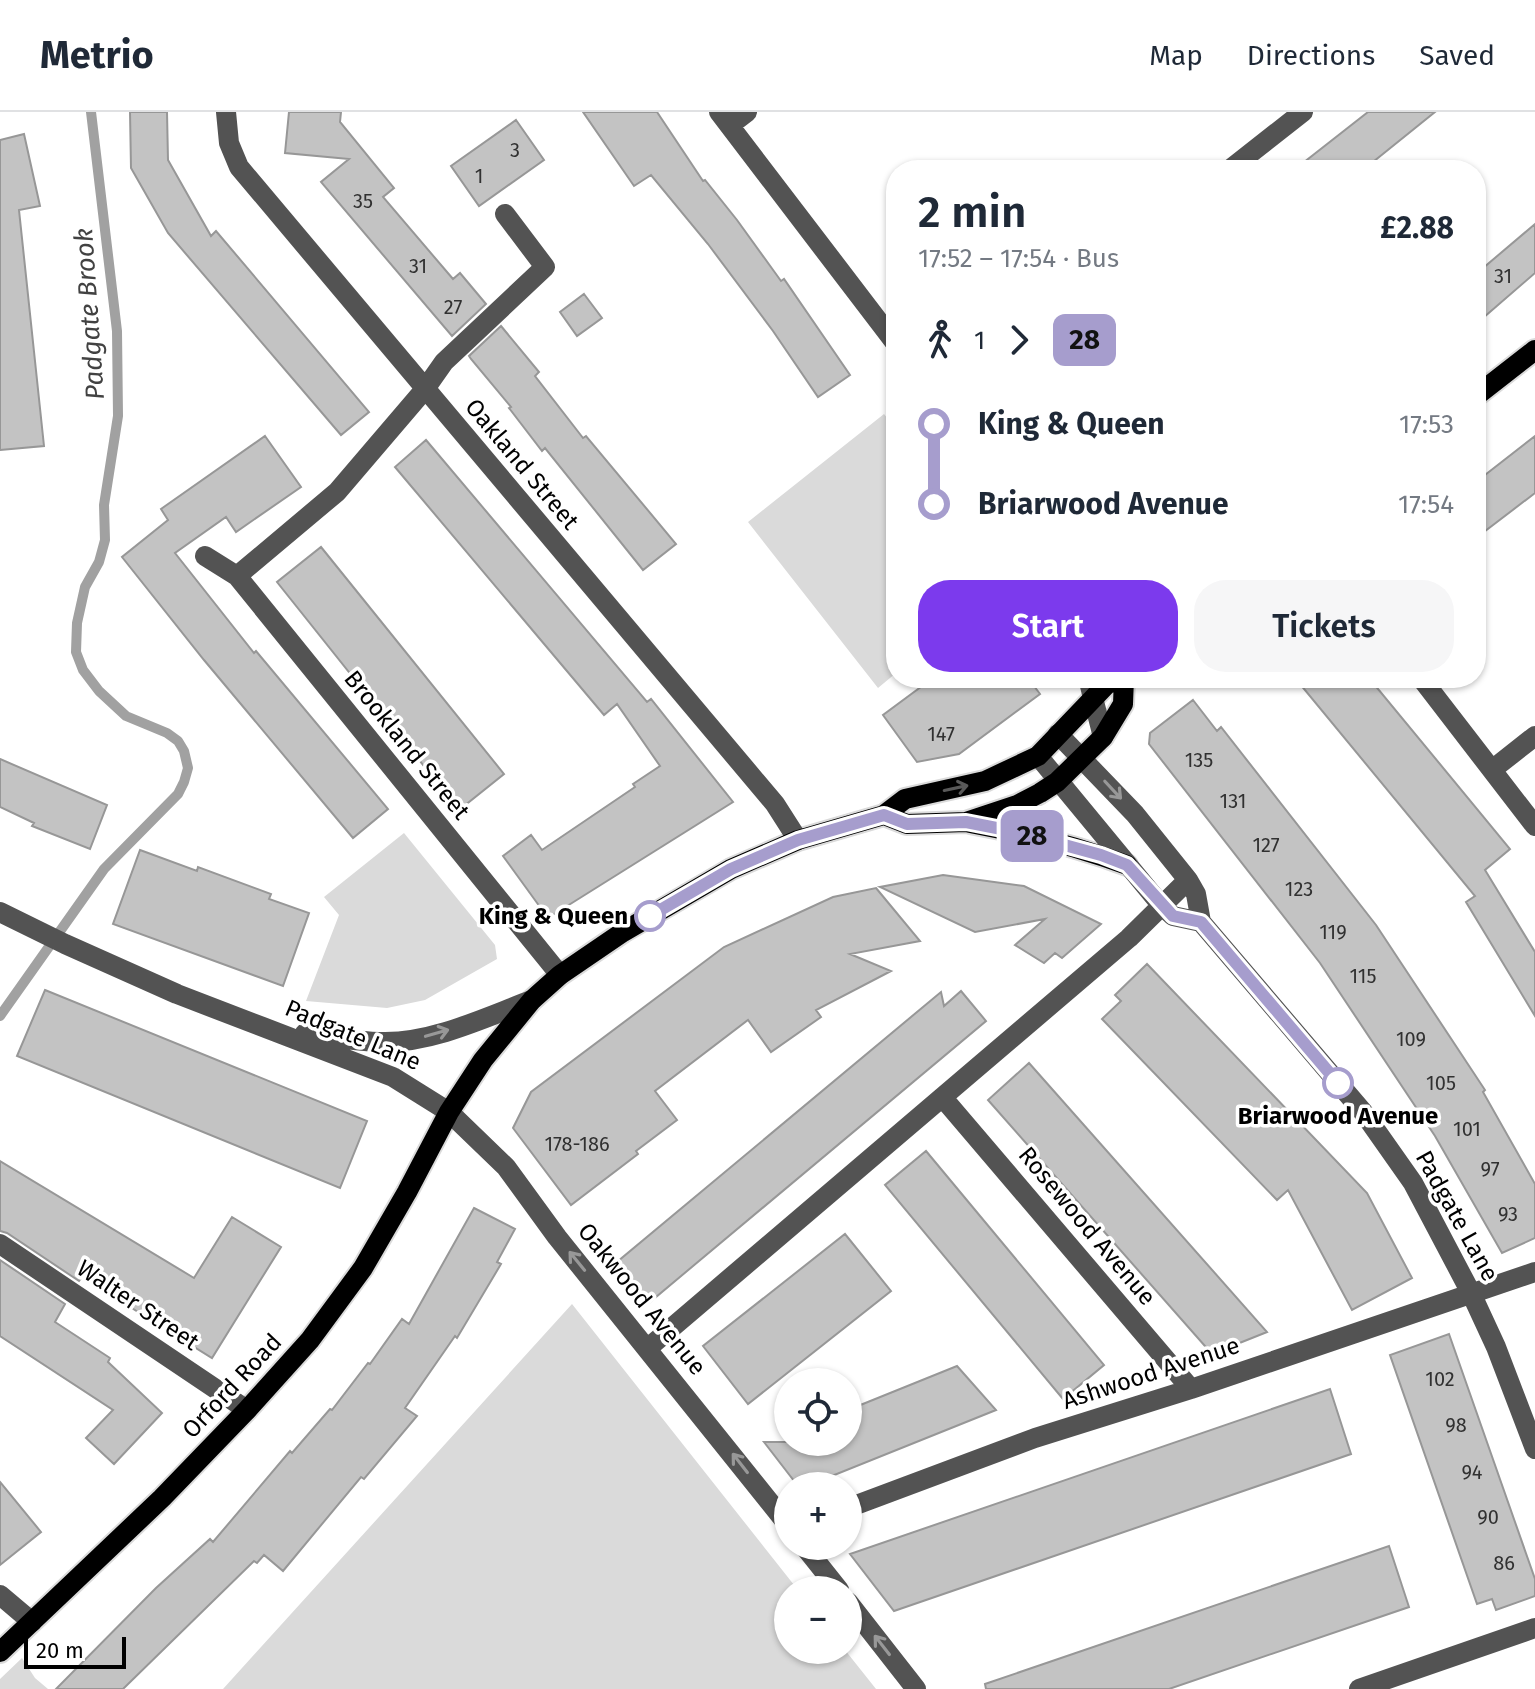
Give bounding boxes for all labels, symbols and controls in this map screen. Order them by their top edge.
text: Metrio [40,32,154,78]
text: Map [1149,39,1203,72]
text: Directions [1247,39,1375,72]
text: Saved [1419,39,1495,72]
house number: 3 [510,138,520,162]
house number: 1 [475,164,483,188]
text: 2 min [918,186,1026,239]
house number: 35 [353,189,373,213]
text: £2.88 [1380,210,1454,246]
water label: Padgate Brook [68,227,111,401]
text: 17:52 – 17:54 · Bus [918,243,1119,274]
house number: 31 [409,254,427,278]
house number: 31 [1494,264,1512,288]
house number: 27 [444,295,462,319]
icon: walk [918,318,962,362]
icon: forward [997,318,1041,362]
text: 28 [1069,323,1100,356]
text: 1 [974,325,985,356]
street label: Oakland Street [459,393,585,535]
text: King & Queen [978,406,1165,442]
text: 17:53 [1399,409,1454,440]
text: Briarwood Avenue [978,486,1229,522]
text: 17:54 [1398,489,1454,520]
button: Start [918,580,1178,672]
button: Tickets [1194,580,1454,672]
street label: Brookland Street [338,665,476,825]
house number: 147 [927,722,955,746]
house number: 135 [1185,748,1213,772]
one-way arrow [942,780,968,795]
one-way arrow [1103,780,1122,800]
house number: 131 [1220,789,1246,813]
line badge: 28 [996,810,1068,862]
text: 28 [1017,819,1047,852]
house number: 127 [1252,833,1280,857]
house number: 123 [1285,877,1313,901]
marker: King & Queen [635,901,665,931]
place label: King & Queen [479,902,628,930]
house number: 119 [1319,920,1347,944]
house number: 115 [1349,964,1377,988]
street label: Padgate Lane [281,994,425,1076]
one-way arrow [424,1025,450,1040]
house number: 109 [1396,1027,1426,1051]
marker: Briarwood Avenue [1323,1068,1353,1098]
house number: 105 [1426,1071,1456,1095]
place label: Briarwood Avenue [1238,1102,1438,1130]
house number: 101 [1453,1117,1481,1141]
house number: 178-186 [544,1132,610,1156]
street label: Rosewood Avenue [1013,1141,1161,1311]
street label: Padgate Lane [1410,1146,1504,1286]
house number: 97 [1480,1157,1500,1181]
house number: 93 [1498,1202,1518,1226]
street label: Oakwood Avenue [572,1217,712,1381]
one-way arrow [568,1251,586,1272]
street label: Walter Street [72,1254,205,1356]
street label: Orford Road [177,1328,287,1444]
street label: Ashwood Avenue [1059,1331,1243,1415]
house number: 102 [1425,1367,1455,1391]
map controls [774,1368,862,1664]
button: locate [774,1368,862,1456]
house number: 98 [1445,1413,1467,1437]
one-way arrow [731,1453,749,1474]
house number: 94 [1462,1460,1483,1484]
button: + [774,1472,862,1560]
house number: 90 [1477,1505,1499,1529]
house number: 86 [1493,1551,1515,1575]
button: − [774,1576,862,1664]
scale bar [24,1633,126,1669]
one-way arrow [874,1635,891,1657]
text: 20 m [36,1637,84,1664]

